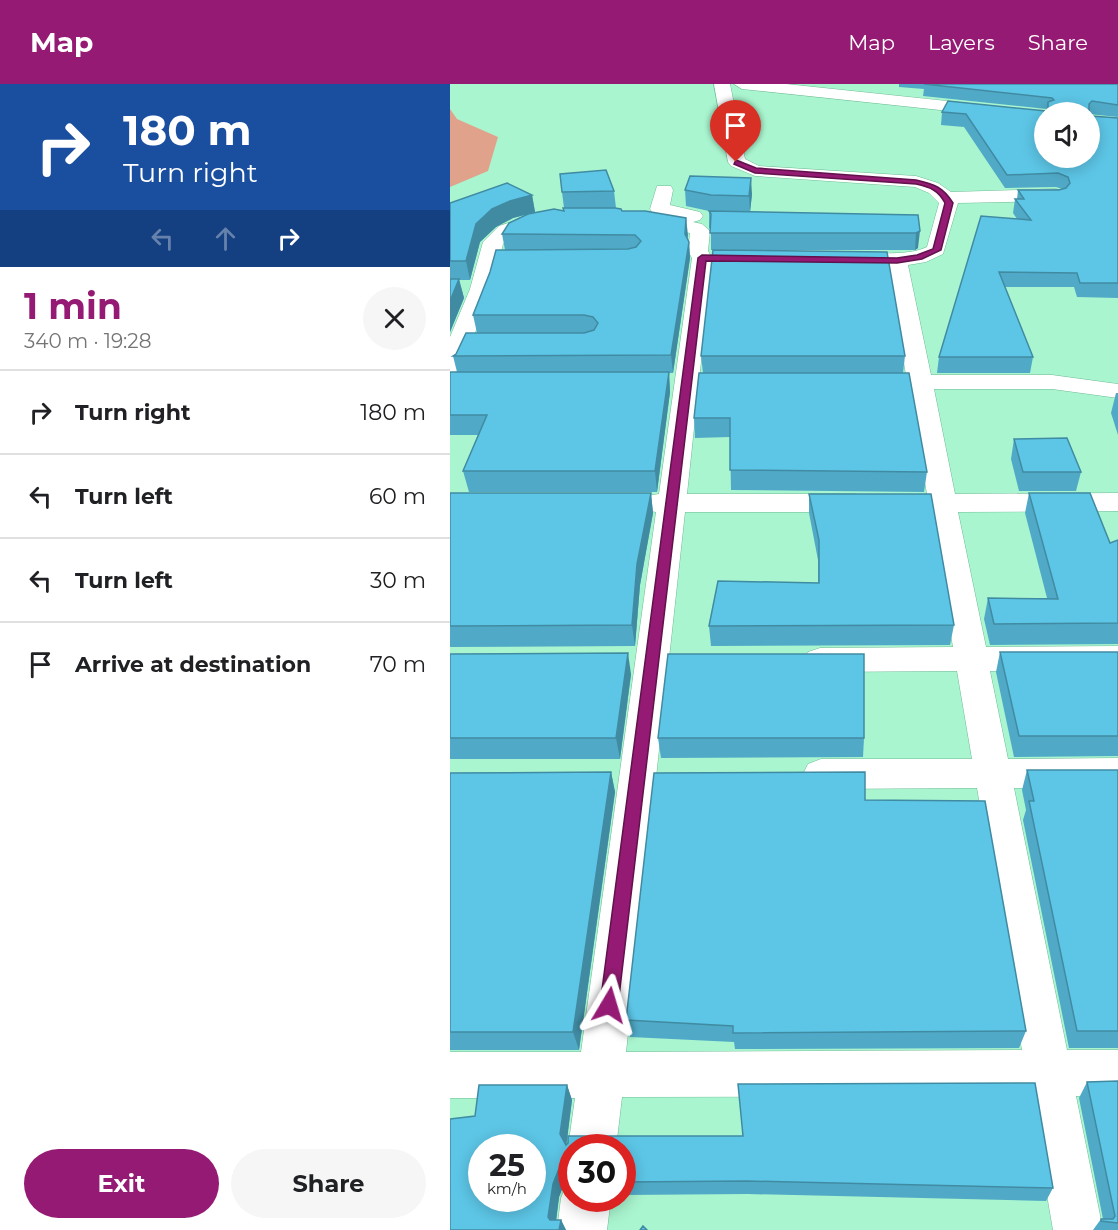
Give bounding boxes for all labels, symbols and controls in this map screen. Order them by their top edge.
text: Map [30,25,93,59]
text: Map [848,30,895,55]
text: Layers [928,30,995,55]
text: Share [1028,30,1088,55]
pin [710,100,761,162]
map controls [1034,102,1100,168]
button: sound [1034,102,1100,168]
text: 180 m [123,104,252,156]
icon: right [24,108,102,186]
icon: arrive [719,109,752,142]
text: Turn right [123,156,258,189]
icon: left [146,222,179,255]
icon: ahead [209,222,242,255]
icon: right [272,222,305,255]
text: 1 min [24,284,122,328]
button: close [363,287,426,350]
text: 340 m · 19:28 [24,329,151,353]
icon: right [24,396,57,429]
text: Turn right [75,399,190,426]
text: 180 m [360,399,426,426]
icon: left [24,480,57,513]
text: Turn left [75,483,173,510]
text: 60 m [369,483,426,510]
icon: left [24,564,57,597]
text: Turn left [75,567,173,594]
text: 30 m [370,567,426,594]
icon: arrive [24,648,57,681]
text: Arrive at destination [75,651,311,678]
text: 70 m [370,651,426,678]
position arrow [577,973,641,1037]
speed limit sign: 30 [558,1134,636,1212]
text: 25 [489,1147,525,1184]
button: Exit [24,1149,219,1218]
button: Share [231,1149,426,1218]
text: km/h [487,1179,527,1198]

